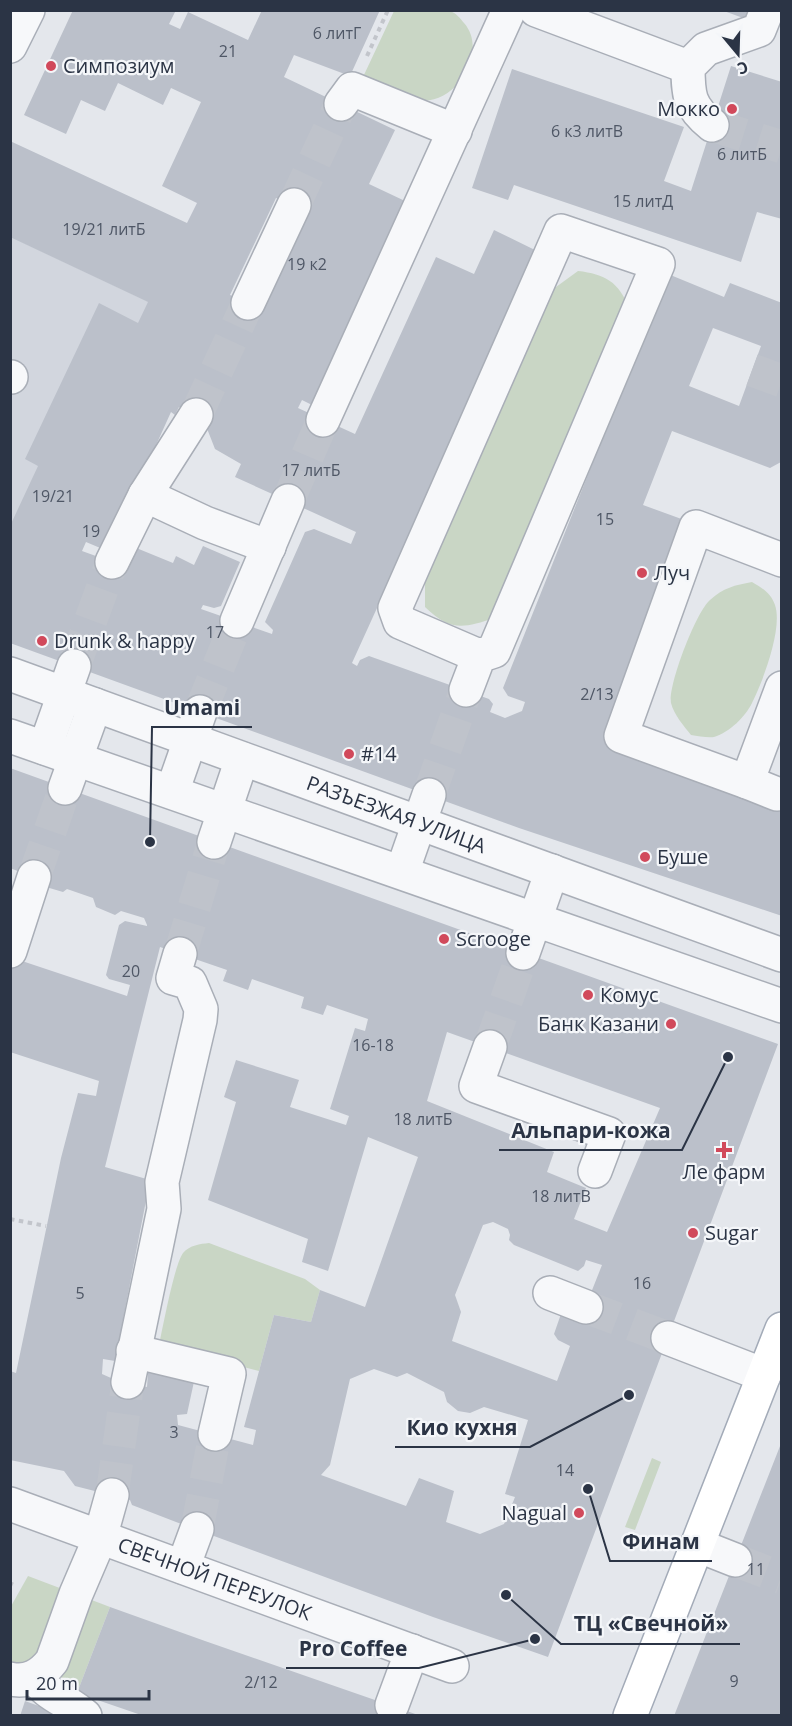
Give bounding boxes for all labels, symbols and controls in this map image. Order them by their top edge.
house number: 6 литГ [313,22,361,44]
north arrow [708,24,768,84]
house number: 21 [219,40,237,62]
place label: Симпозиум [63,52,174,79]
text: С [734,56,751,80]
marker: Симпозиум [44,59,58,73]
place label: Мокко [657,95,720,122]
marker: Мокко [725,102,739,116]
house number: 6 к3 литВ [551,120,623,142]
house number: 6 литБ [717,143,767,165]
house number: 15 литД [613,190,673,212]
house number: 19/21 литБ [62,218,146,240]
house number: 19 к2 [287,253,327,275]
house number: 17 литБ [281,459,341,481]
house number: 19/21 [32,485,74,507]
house number: 15 [596,508,614,530]
house number: 19 [82,520,100,542]
place label: Луч [654,559,690,586]
marker: Луч [635,566,649,580]
house number: 17 [206,621,224,643]
place label: Drunk & happy [54,627,196,654]
marker: Drunk & happy [35,634,49,648]
house number: 2/13 [580,683,614,705]
callout: Umami [152,688,252,727]
text: Umami [164,693,240,721]
place label: #14 [361,740,397,767]
marker: #14 [342,747,356,761]
street label: РАЗЪЕЗЖАЯ УЛИЦА [303,769,490,859]
place label: Буше [657,843,708,870]
marker: Буше [638,850,652,864]
place label: Scrooge [456,925,531,952]
marker: Scrooge [437,932,451,946]
house number: 20 [122,960,140,982]
place label: Комус [600,981,659,1008]
marker: Комус [581,988,595,1002]
place label: Банк Казани [538,1010,659,1037]
marker: Банк Казани [664,1017,678,1031]
house number: 16-18 [352,1034,394,1056]
house number: 18 литБ [393,1108,453,1130]
callout: Альпари-кожа [499,1111,682,1150]
text: Альпари-кожа [511,1116,671,1144]
marker: Ле фарм [717,1143,731,1157]
place label: Ле фарм [683,1158,765,1185]
house number: 18 литВ [531,1185,591,1207]
place label: Sugar [705,1219,758,1246]
marker: Sugar [686,1226,700,1240]
house number: 16 [633,1272,651,1294]
house number: 5 [75,1282,85,1304]
callout: Кио кухня [395,1408,530,1447]
text: Кио кухня [406,1413,518,1441]
house number: 3 [169,1421,179,1443]
house number: 14 [556,1459,574,1481]
place label: Nagual [502,1499,567,1526]
marker: Nagual [572,1506,586,1520]
callout: Финам [610,1522,712,1561]
text: Финам [622,1527,700,1555]
street label: СВЕЧНОЙ ПЕРЕУЛОК [114,1531,316,1627]
house number: 11 [747,1558,765,1580]
callout: ТЦ «Свечной» [561,1605,740,1644]
text: ТЦ «Свечной» [574,1609,728,1637]
callout: Pro Coffee [286,1629,419,1668]
text: Pro Coffee [299,1634,407,1662]
scale bar [27,1663,148,1701]
house number: 9 [729,1670,739,1692]
text: 20 m [36,1671,78,1695]
house number: 2/12 [244,1671,278,1693]

